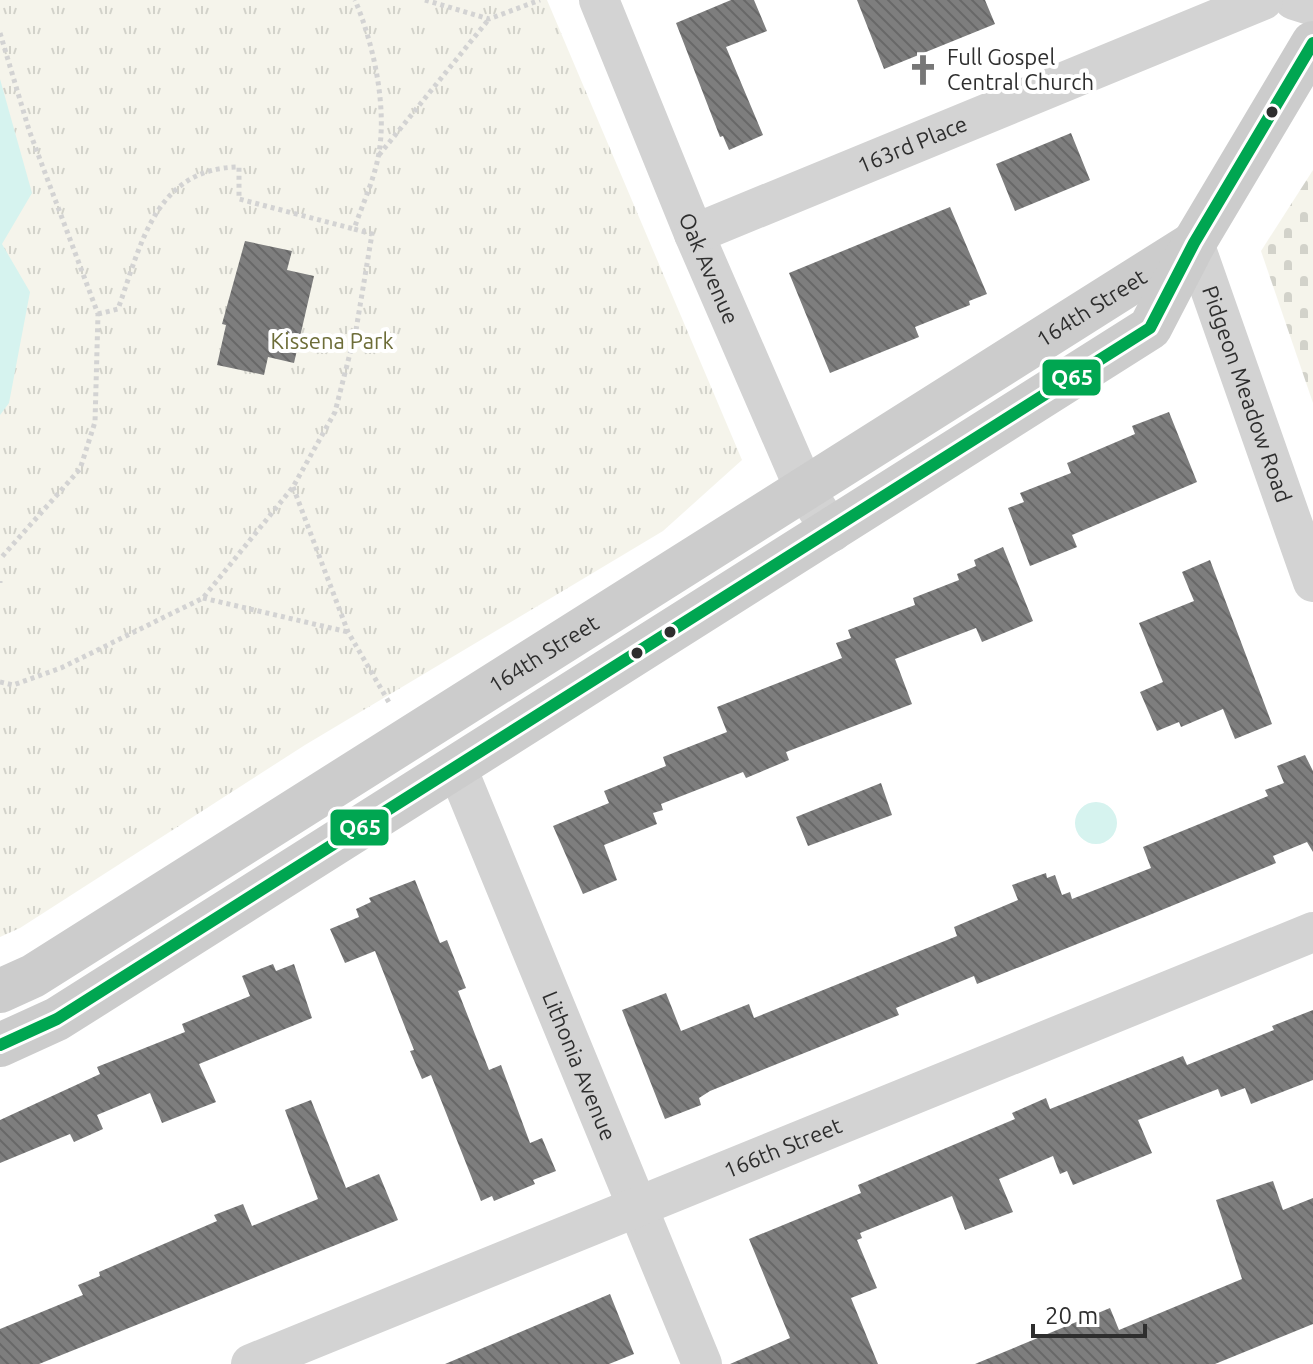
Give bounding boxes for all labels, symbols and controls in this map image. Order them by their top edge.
place label: Full Gospel Central Church [947,44,1094,94]
church icon: Full Gospel Central Church [906,53,940,87]
unlabelled marker [1264,104,1280,120]
street label: 163rd Place [854,110,971,177]
street label: Oak Avenue [675,209,744,328]
street label: 164th Street [1032,263,1151,351]
street label: Pidgeon Meadow Road [1198,282,1297,505]
park label: Kissena Park [270,328,394,353]
line badge: Q65 [1041,358,1102,397]
text: Q65 [1051,364,1093,389]
street label: 164th Street [484,609,603,697]
unlabelled marker [662,624,678,640]
unlabelled marker [629,645,645,661]
line badge: Q65 [329,808,390,847]
text: Q65 [339,814,381,839]
street label: Lithonia Avenue [538,987,622,1144]
street label: 166th Street [720,1112,845,1182]
scale bar [1033,1288,1145,1338]
text: 20 m [1045,1302,1098,1329]

